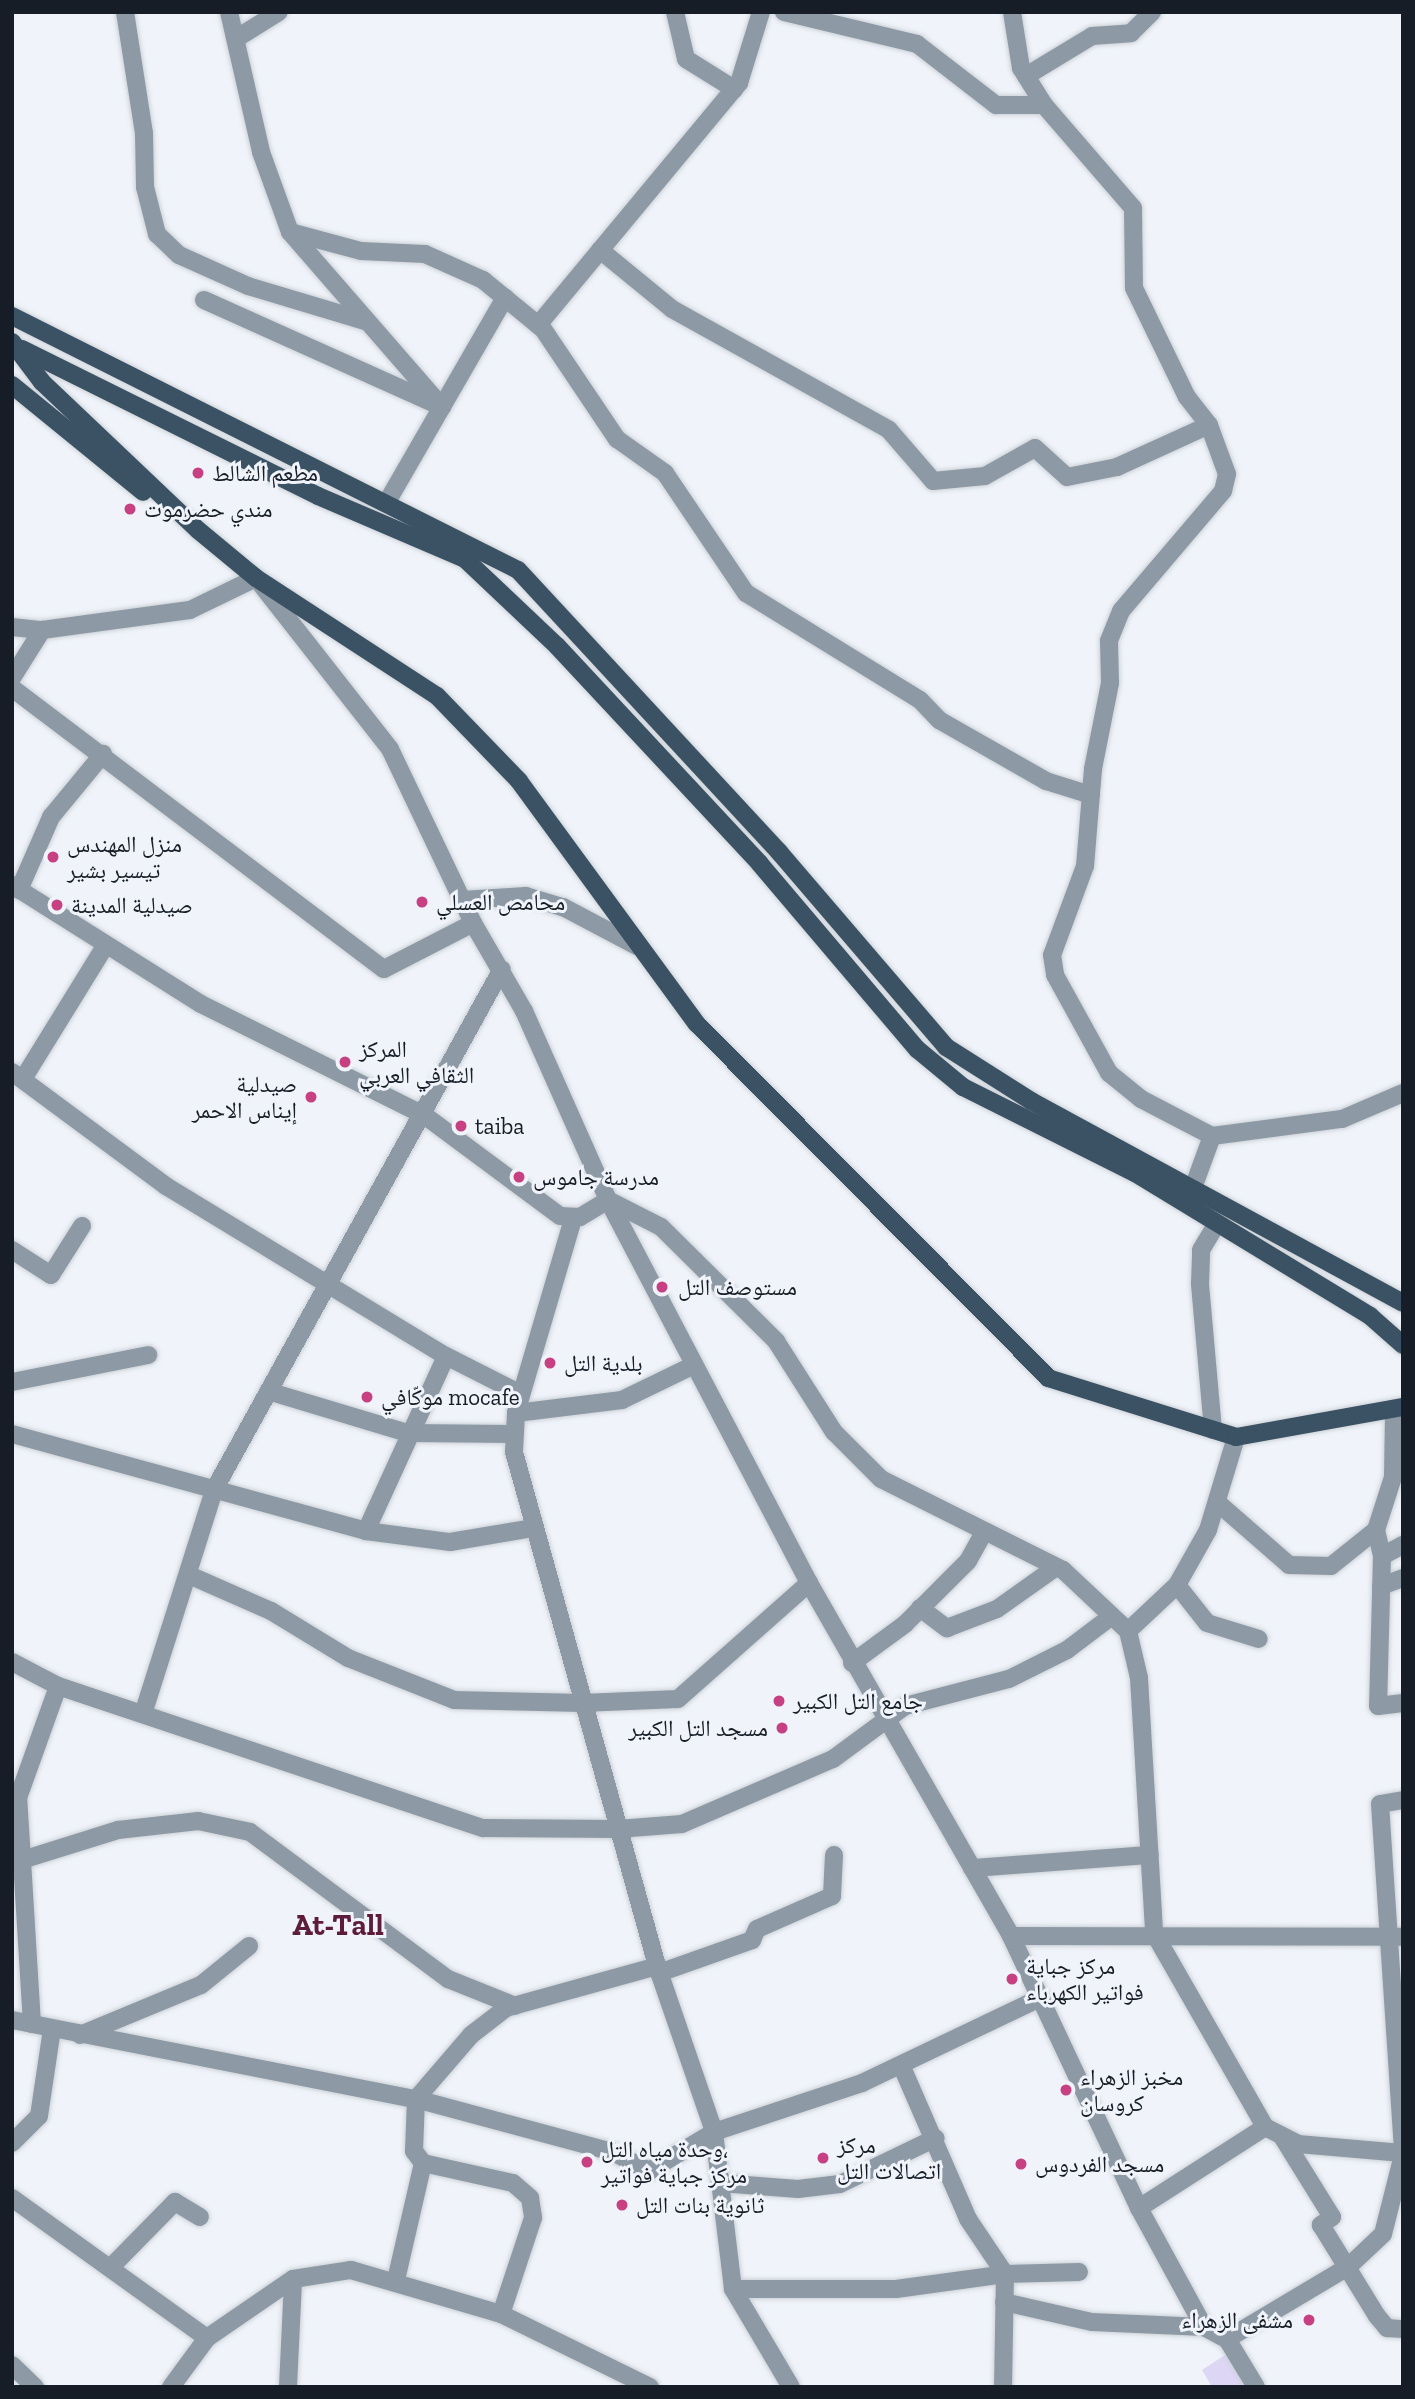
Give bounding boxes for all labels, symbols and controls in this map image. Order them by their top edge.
place label: مطعم الشالط [212,459,318,487]
marker: مطعم الشالط [190,465,206,481]
place label: مندي حضرموت [144,495,272,523]
marker: مندي حضرموت [122,501,138,517]
place label: منزل المهندس تيسير بشير [67,830,182,884]
marker: منزل المهندس تيسير بشير [45,849,61,865]
place label: محامص العسلي [436,888,565,916]
place label: صيدلية المدينة [71,891,193,919]
marker: محامص العسلي [414,894,430,910]
marker: صيدلية المدينة [49,897,65,913]
place label: المركز الثقافي العربي [359,1035,474,1089]
marker: المركز الثقافي العربي [337,1054,353,1070]
place label: صيدلية إيناس الاحمر [192,1070,297,1124]
marker: صيدلية إيناس الاحمر [303,1089,319,1105]
place label: taiba [475,1112,524,1140]
marker: taiba [453,1118,469,1134]
place label: مدرسة جاموس [533,1163,659,1191]
marker: مدرسة جاموس [511,1169,527,1185]
place label: مستوصف التل [678,1273,797,1301]
marker: مستوصف التل [652,1277,672,1297]
place label: بلدية التل [564,1349,643,1377]
marker: بلدية التل [542,1355,558,1371]
place label: موكّافي mocafe [381,1383,520,1411]
marker: موكّافي mocafe [359,1389,375,1405]
place label: جامع التل الكبير [793,1687,923,1715]
marker: جامع التل الكبير [771,1693,787,1709]
place label: مسجد التل الكبير [628,1714,768,1742]
marker: مسجد التل الكبير [774,1720,790,1736]
district label: At-Tall [292,1907,384,1943]
place label: مركز جباية فواتير الكهرباء [1026,1952,1144,2006]
marker: مركز جباية فواتير الكهرباء [1004,1971,1020,1987]
place label: مخبز الزهراء كروسان [1080,2063,1183,2117]
marker: مخبز الزهراء كروسان [1058,2082,1074,2098]
place label: مركز اتصالات التل [837,2131,941,2185]
place label: وحدة مياه التل، مركز جباية فواتير [601,2135,747,2189]
marker: مركز اتصالات التل [815,2150,831,2166]
place label: مسجد الفردوس [1035,2150,1164,2178]
marker: وحدة مياه التل، مركز جباية فواتير [579,2154,595,2170]
marker: مسجد الفردوس [1013,2156,1029,2172]
place label: ثانوية بنات التل [636,2191,764,2219]
marker: ثانوية بنات التل [614,2197,630,2213]
place label: مشفى الزهراء [1181,2306,1293,2334]
marker: مشفى الزهراء [1299,2310,1319,2330]

